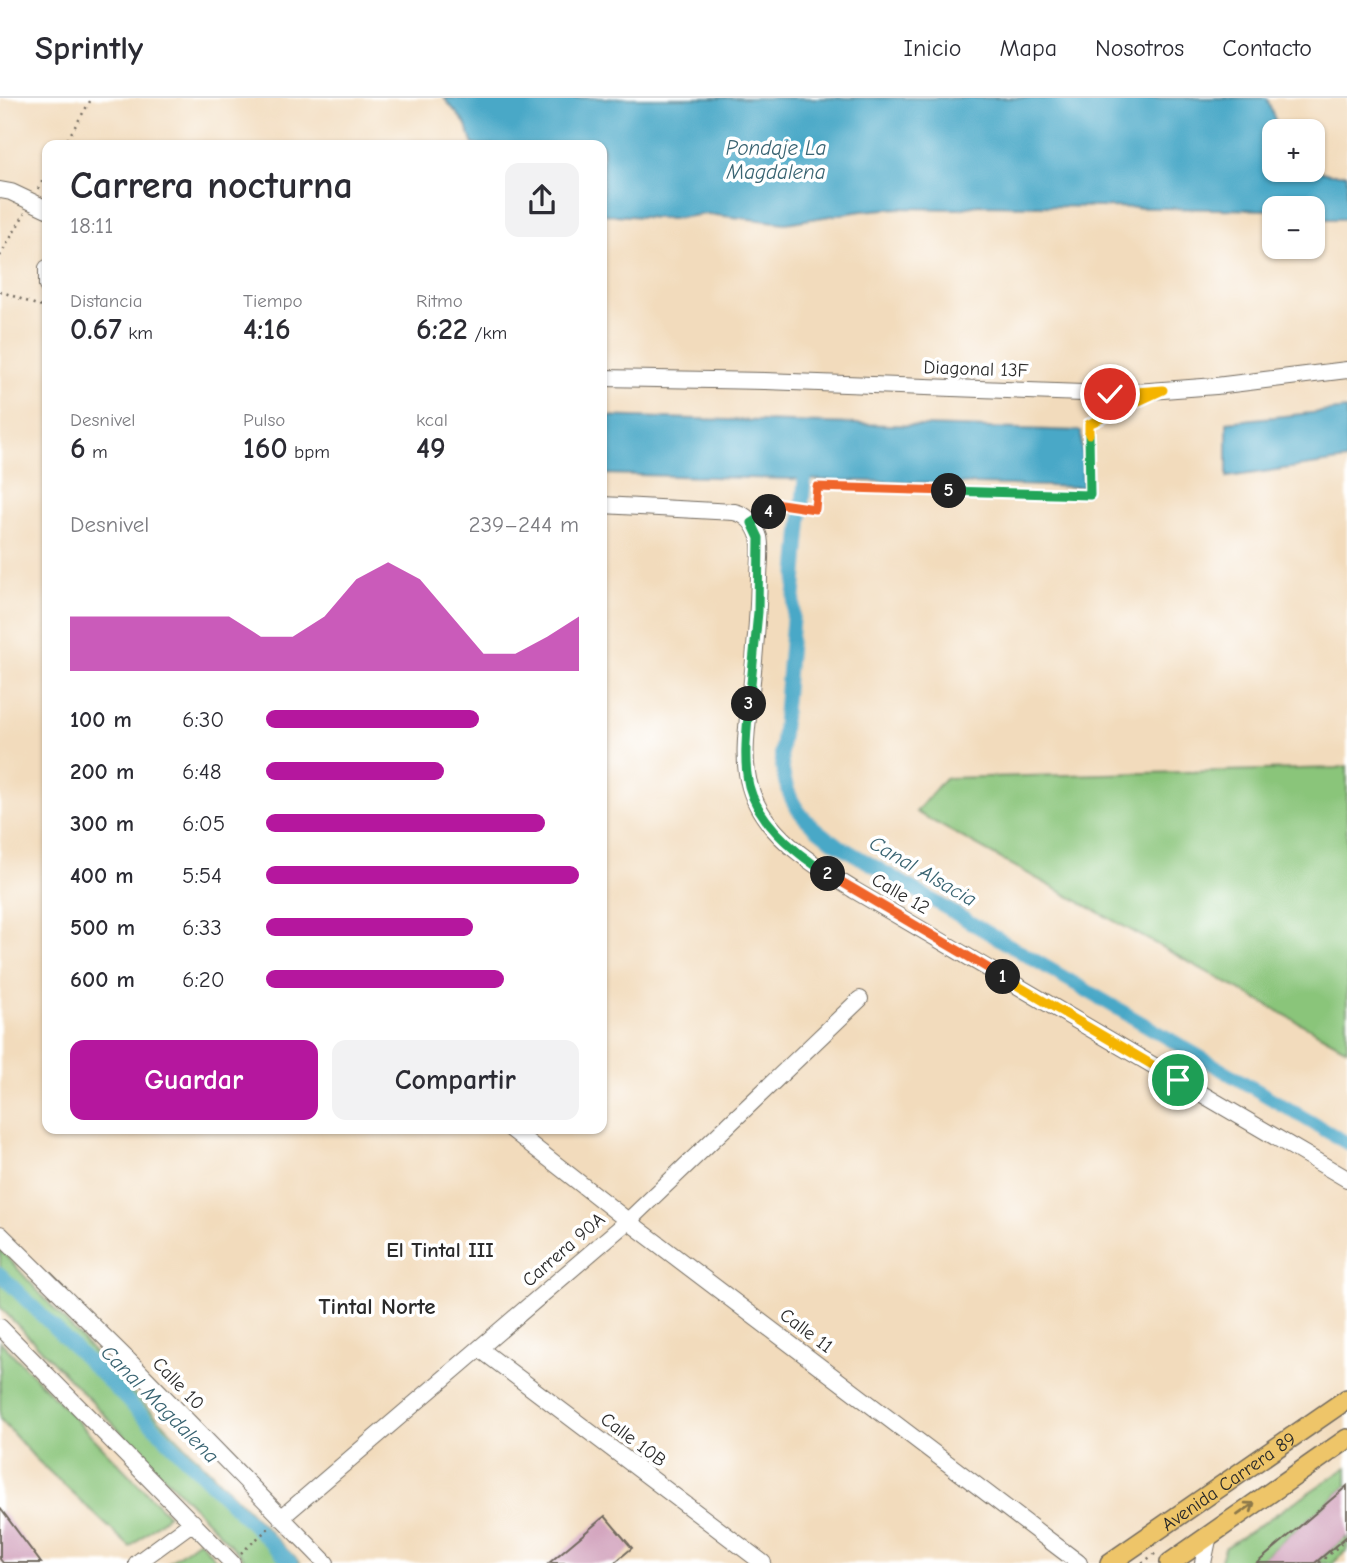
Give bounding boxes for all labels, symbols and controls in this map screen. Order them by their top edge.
text: Sprintly [35,29,143,67]
text: Inicio [904,34,961,62]
text: Mapa [999,34,1057,62]
text: Nosotros [1095,34,1184,62]
text: Contacto [1222,34,1312,62]
map controls [1262,119,1325,259]
button: + [1262,119,1325,182]
water label: Pondaje La Magdalena [726,136,826,184]
button: share [505,163,579,237]
text: Carrera nocturna [70,164,353,208]
button: − [1262,196,1325,259]
text: 18:11 [70,212,113,239]
text: Distancia [70,290,143,312]
text: Tiempo [243,290,303,312]
text: Ritmo [416,290,463,312]
text: 0.67 [70,312,122,347]
text: 4:16 [243,312,291,347]
text: 6:22 [416,312,468,347]
text: km [122,322,153,344]
text: /km [468,322,507,344]
street label: Diagonal 13F [923,356,1029,382]
pin [1080,364,1140,424]
icon: check [1091,375,1129,413]
text: Desnivel [70,409,135,431]
text: Pulso [243,409,285,431]
text: kcal [416,409,448,431]
text: 6 [70,431,86,466]
text: 160 [243,431,288,466]
text: 49 [416,431,446,466]
text: m [86,441,108,463]
text: bpm [288,441,330,463]
pin: 5 [932,474,967,508]
text: 5 [943,479,954,501]
pin: 4 [752,494,786,530]
text: 4 [764,500,773,522]
text: Desnivel [70,511,149,538]
text: 239–244 m [468,511,579,538]
pin: 3 [732,686,766,722]
text: 3 [744,692,753,714]
text: 100 m [70,706,132,733]
text: 6:30 [182,706,224,733]
text: 200 m [70,758,134,785]
text: 6:48 [182,758,222,785]
text: 300 m [70,810,134,837]
text: 6:05 [182,810,225,837]
water label: Canal Alsacia [865,831,981,911]
pin: 2 [810,856,846,892]
text: 400 m [70,862,134,889]
text: 5:54 [182,862,222,889]
text: 2 [823,862,832,884]
street label: Calle 12 [868,869,933,919]
text: 500 m [70,914,135,941]
text: 6:33 [182,914,222,941]
pin: 1 [986,960,1020,994]
text: 1 [999,965,1006,987]
text: 600 m [70,966,135,993]
text: 6:20 [182,966,225,993]
button: Guardar [70,1040,318,1120]
button: Compartir [332,1040,579,1120]
pin [1148,1050,1208,1110]
icon: arrive [1159,1061,1197,1099]
street label: Carrera 90A [518,1208,609,1291]
district label: El Tintal III [386,1238,494,1262]
district label: Tintal Norte [319,1293,435,1320]
street label: Calle 11 [776,1304,837,1358]
water label: Canal Magdalena [96,1340,224,1468]
street label: Calle 10 [148,1353,209,1415]
street label: Calle 10B [596,1408,671,1472]
street label: Avenida Carrera 89 [1158,1428,1300,1536]
one-way arrow [1236,1502,1255,1516]

